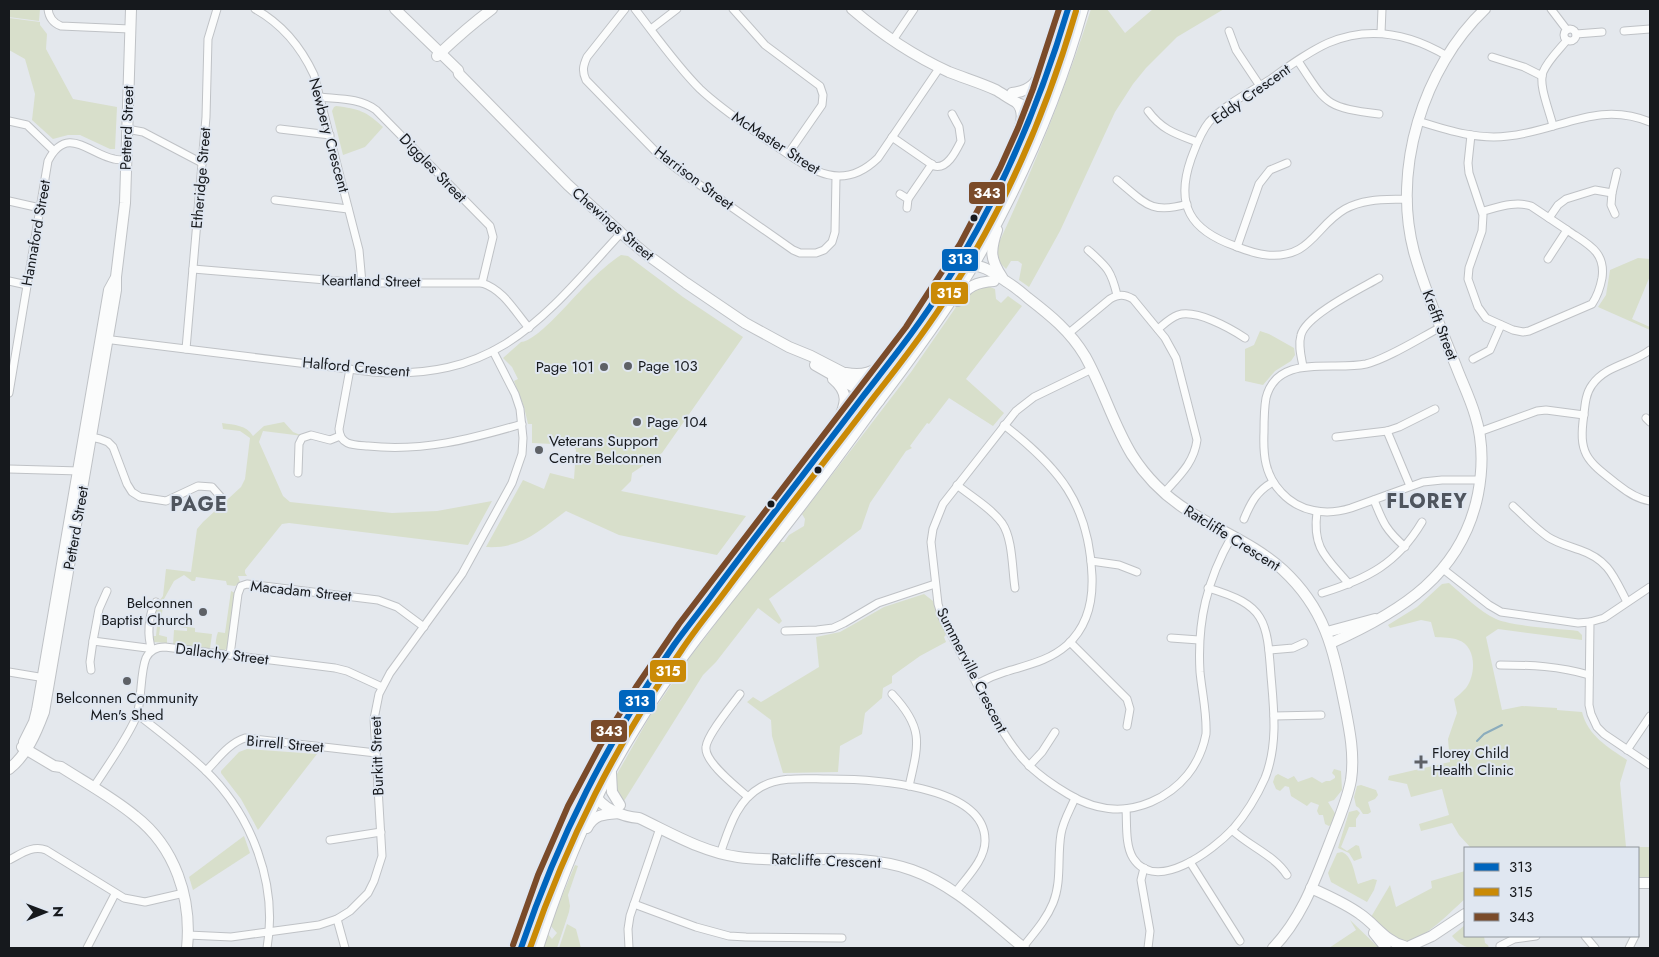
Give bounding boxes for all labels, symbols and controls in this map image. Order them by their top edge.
street label: Eddy Crescent [1207,58,1295,129]
street label: Newbery Crescent [303,75,355,195]
street label: Petterd Street [115,85,139,171]
street label: McMaster Street [727,106,825,180]
street label: Etheridge Street [186,126,216,230]
street label: Diggles Street [394,128,472,208]
street label: Harrison Street [650,141,739,215]
street label: Hannaford Street [16,178,56,288]
line badge: 343 [968,181,1006,205]
street label: Chewings Street [567,182,659,266]
text: 343 [973,183,1001,203]
unlabelled marker [969,213,979,223]
line badge: 313 [941,248,979,272]
text: 313 [948,249,973,269]
street label: Keartland Street [321,269,421,293]
line badge: 315 [930,281,969,305]
text: 315 [937,283,961,303]
street label: Krefft Street [1417,287,1464,364]
street label: Halford Crescent [302,351,411,383]
place label: Page 103 [638,355,698,377]
place label: Page 101 [536,356,594,378]
marker: Page 103 [622,360,634,372]
marker: Page 101 [598,361,610,373]
place label: Page 104 [647,411,708,433]
marker: Page 104 [631,416,643,428]
place label: Veterans Support Centre Belconnen [549,430,662,469]
marker: Veterans Support Centre Belconnen [533,444,545,456]
unlabelled marker [813,465,823,475]
street label: Petterd Street [58,484,94,571]
district label: FLOREY [1386,487,1468,516]
district label: PAGE [170,490,228,519]
unlabelled marker [766,499,776,509]
street label: Ratcliffe Crescent [1180,500,1285,577]
street label: Macadam Street [249,575,353,607]
place label: Belconnen Baptist Church [101,592,193,631]
street label: Summerville Crescent [931,604,1013,737]
marker: Belconnen Baptist Church [197,606,209,618]
street label: Dallachy Street [174,637,270,671]
line badge: 315 [649,659,687,683]
text: 315 [656,661,680,681]
marker: Belconnen Community Men's Shed [121,675,133,687]
place label: Belconnen Community Men's Shed [56,687,199,726]
line badge: 313 [618,689,656,713]
text: 313 [625,691,650,711]
street label: Burkitt Street [365,716,389,796]
line badge: 343 [590,719,628,743]
text: 343 [595,721,623,741]
street label: Birrell Street [246,730,325,758]
place label: Florey Child Health Clinic [1432,742,1514,781]
marker: Florey Child Health Clinic [1414,755,1428,769]
legend [1464,847,1639,937]
street label: Ratcliffe Crescent [771,848,882,874]
text: 313 [1509,856,1532,878]
text: 315 [1509,881,1532,903]
north arrow [20,887,70,937]
text: N [48,906,68,918]
text: 343 [1509,906,1534,928]

